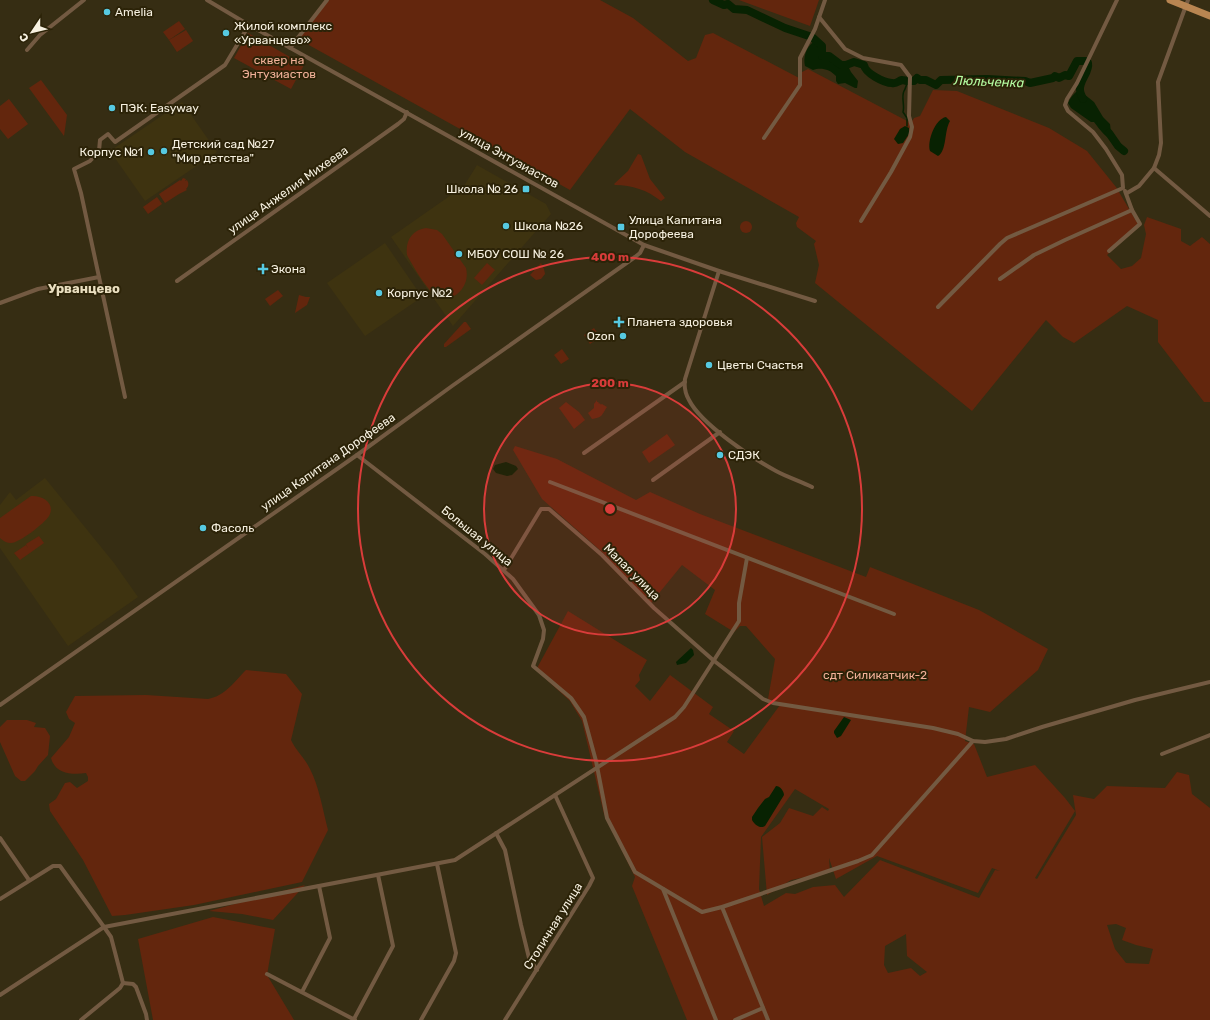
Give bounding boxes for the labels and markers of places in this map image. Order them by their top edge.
place label: Amelia [115,5,153,19]
marker: Amelia [102,7,112,17]
place label: Жилой комплекс «Урванцево» [234,19,332,47]
marker: Жилой комплекс «Урванцево» [221,28,231,38]
place label: ПЭК: Easyway [120,101,199,115]
marker: ПЭК: Easyway [107,103,117,113]
place label: Детский сад №27 "Мир детства" [172,137,274,165]
place label: Корпус №1 [80,145,143,159]
marker: Детский сад №27 "Мир детства" [159,146,169,156]
marker: Корпус №1 [146,147,156,157]
place label: Школа № 26 [446,182,518,196]
marker: Школа № 26 [521,184,531,194]
place label: Улица Капитана Дорофеева [629,213,722,241]
place label: Школа №26 [514,219,583,233]
marker: Школа №26 [501,221,511,231]
marker: Улица Капитана Дорофеева [616,222,626,232]
place label: МБОУ СОШ № 26 [467,247,564,261]
marker: МБОУ СОШ № 26 [454,249,464,259]
place label: Экона [271,262,306,276]
marker: Экона [258,264,268,274]
place label: Корпус №2 [387,286,452,300]
marker: Корпус №2 [374,288,384,298]
place label: Планета здоровья [627,315,732,329]
marker: Планета здоровья [614,317,624,327]
place label: Ozon [587,329,615,343]
marker: Ozon [618,331,628,341]
place label: Цветы Счастья [717,358,803,372]
marker: Цветы Счастья [704,360,714,370]
place label: СДЭК [728,448,760,462]
marker: СДЭК [715,450,725,460]
centre of rings [603,502,617,516]
place label: Фасоль [211,521,254,535]
marker: Фасоль [198,523,208,533]

